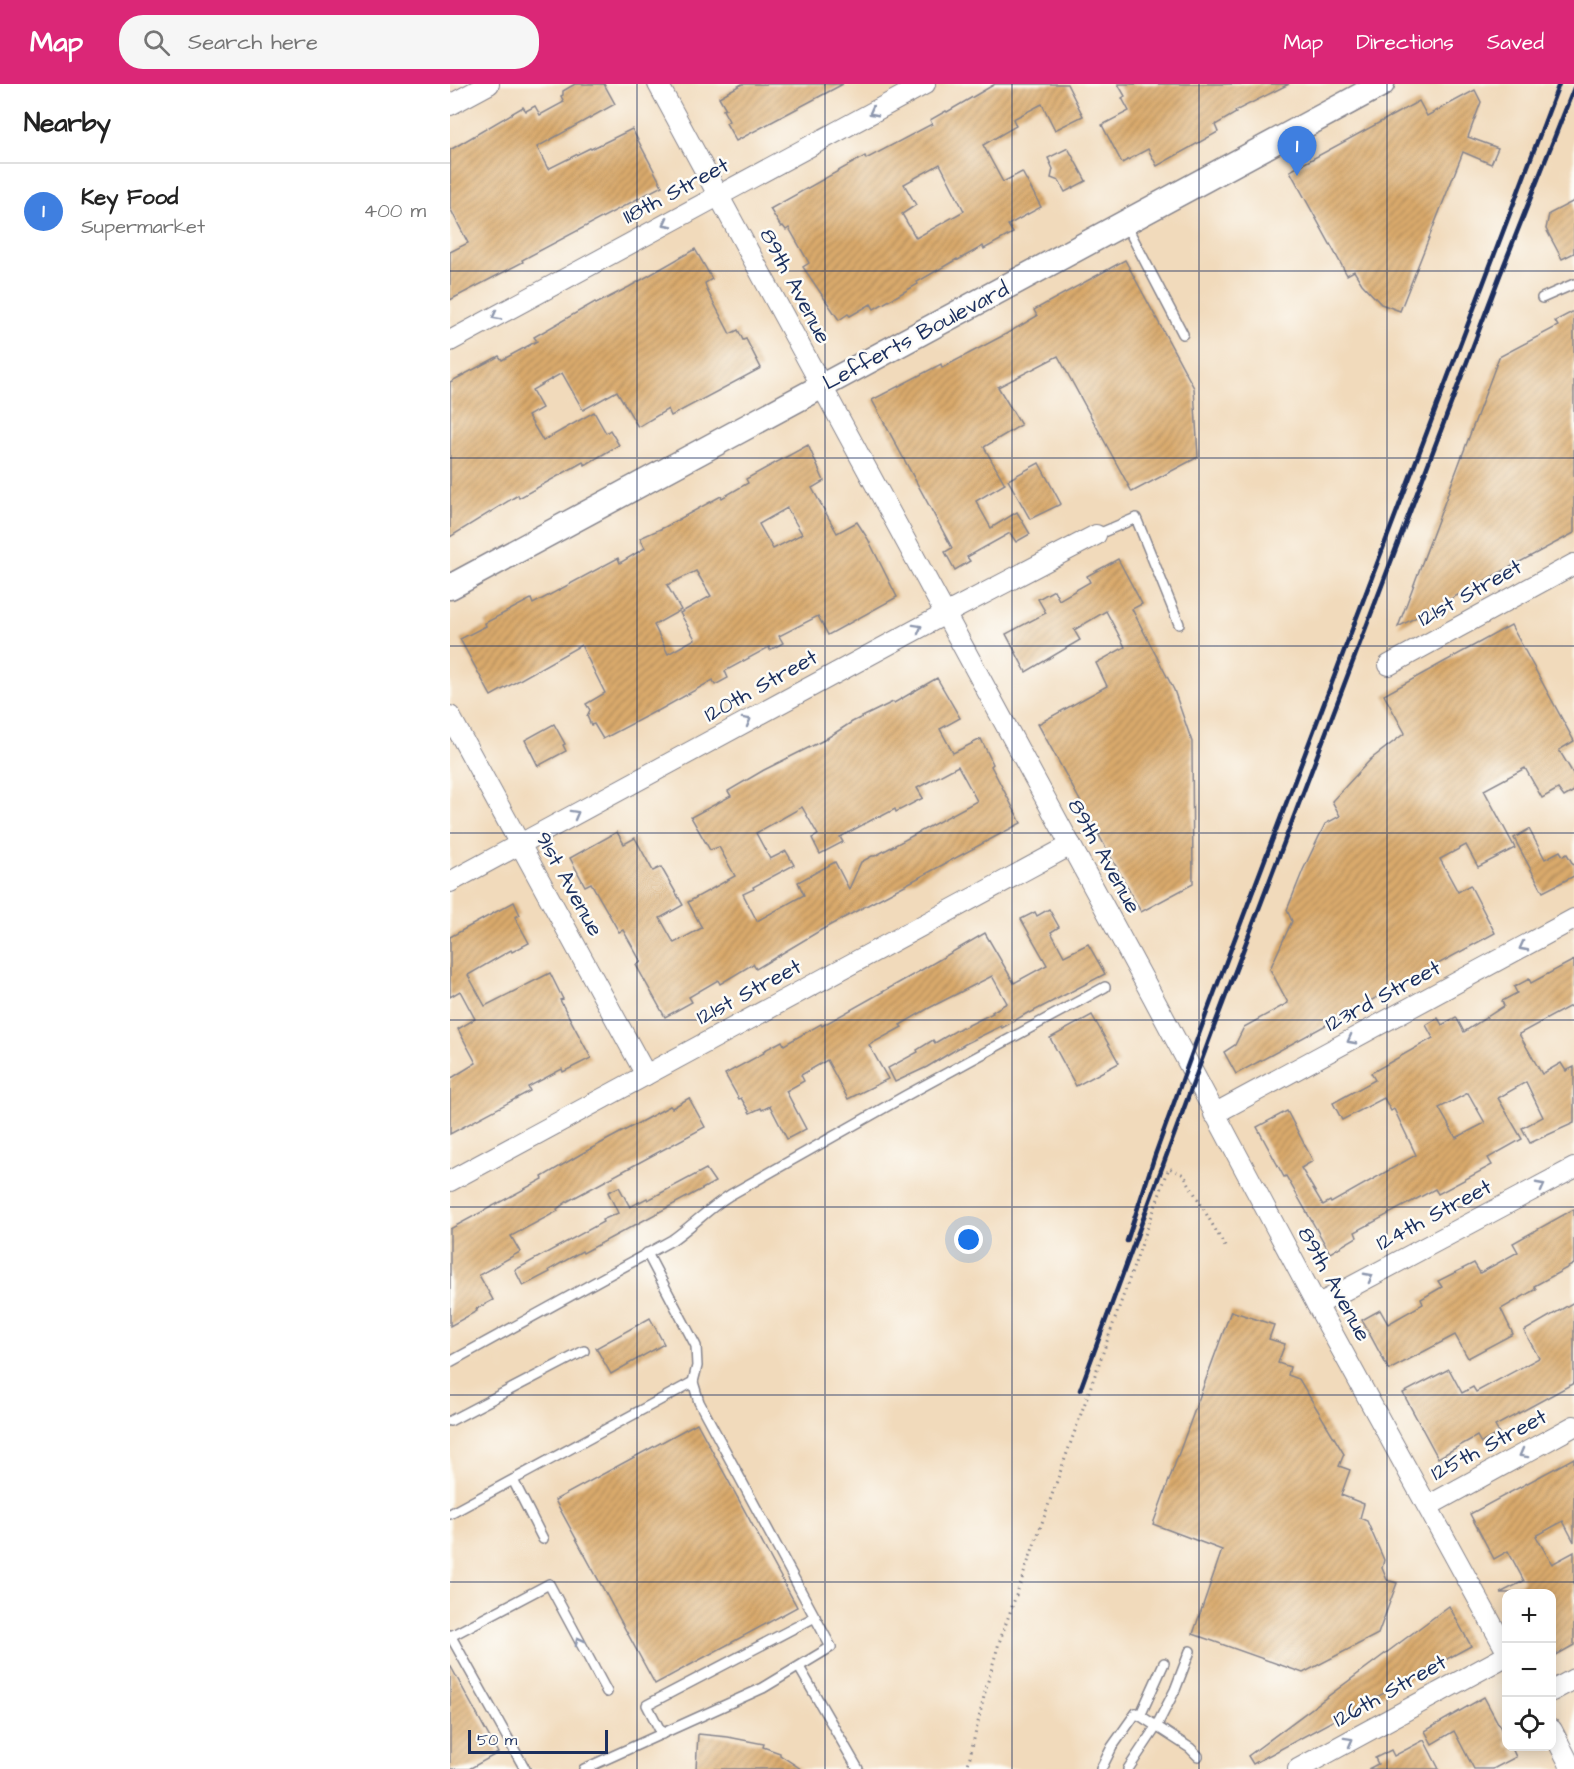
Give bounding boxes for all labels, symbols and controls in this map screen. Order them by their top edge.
search box [119,15,539,69]
text: Map [30,23,83,62]
icon: search [140,26,173,59]
text: Search here [188,27,318,58]
text: Map [1283,28,1323,57]
text: Directions [1356,28,1454,57]
text: Saved [1487,28,1544,57]
text: Nearby [24,105,111,141]
one-way arrow [869,105,880,116]
pin: 1 [1278,126,1316,176]
street label: 118th Street [617,150,735,232]
text: Key Food [81,182,178,213]
text: 1 [42,197,45,225]
text: 400 m [364,197,426,225]
text: Supermarket [81,213,205,241]
one-way arrow [663,216,673,227]
street label: 89th Avenue [752,223,839,349]
street label: Lefferts Boulevard [818,274,1014,398]
one-way arrow [491,309,502,320]
street label: 121st Street [1412,552,1528,634]
one-way arrow [912,624,922,635]
street label: 120th Street [698,642,824,730]
one-way arrow [740,717,751,728]
street label: 89th Avenue [1060,793,1148,919]
one-way arrow [569,810,579,821]
street label: 91st Avenue [527,826,611,942]
one-way arrow [1518,940,1529,951]
street label: 121st Street [691,951,807,1033]
street label: 123rd Street [1320,953,1446,1039]
one-way arrow [1347,1033,1357,1044]
street label: 124th Street [1371,1171,1497,1258]
one-way arrow [1535,1182,1545,1193]
street label: 89th Avenue [1290,1221,1378,1347]
your location [954,1225,983,1254]
one-way arrow [1362,1273,1373,1284]
street label: 125th Street [1425,1401,1553,1489]
one-way arrow [1518,1447,1529,1458]
map controls [1502,1589,1556,1751]
button: + [1502,1589,1556,1643]
one-way arrow [575,1636,586,1647]
button: − [1502,1643,1556,1697]
street label: 126th Street [1328,1647,1453,1735]
button: locate [1502,1697,1556,1751]
scale bar [468,1727,608,1754]
text: 50 m [477,1729,517,1751]
one-way arrow [1343,1737,1354,1748]

